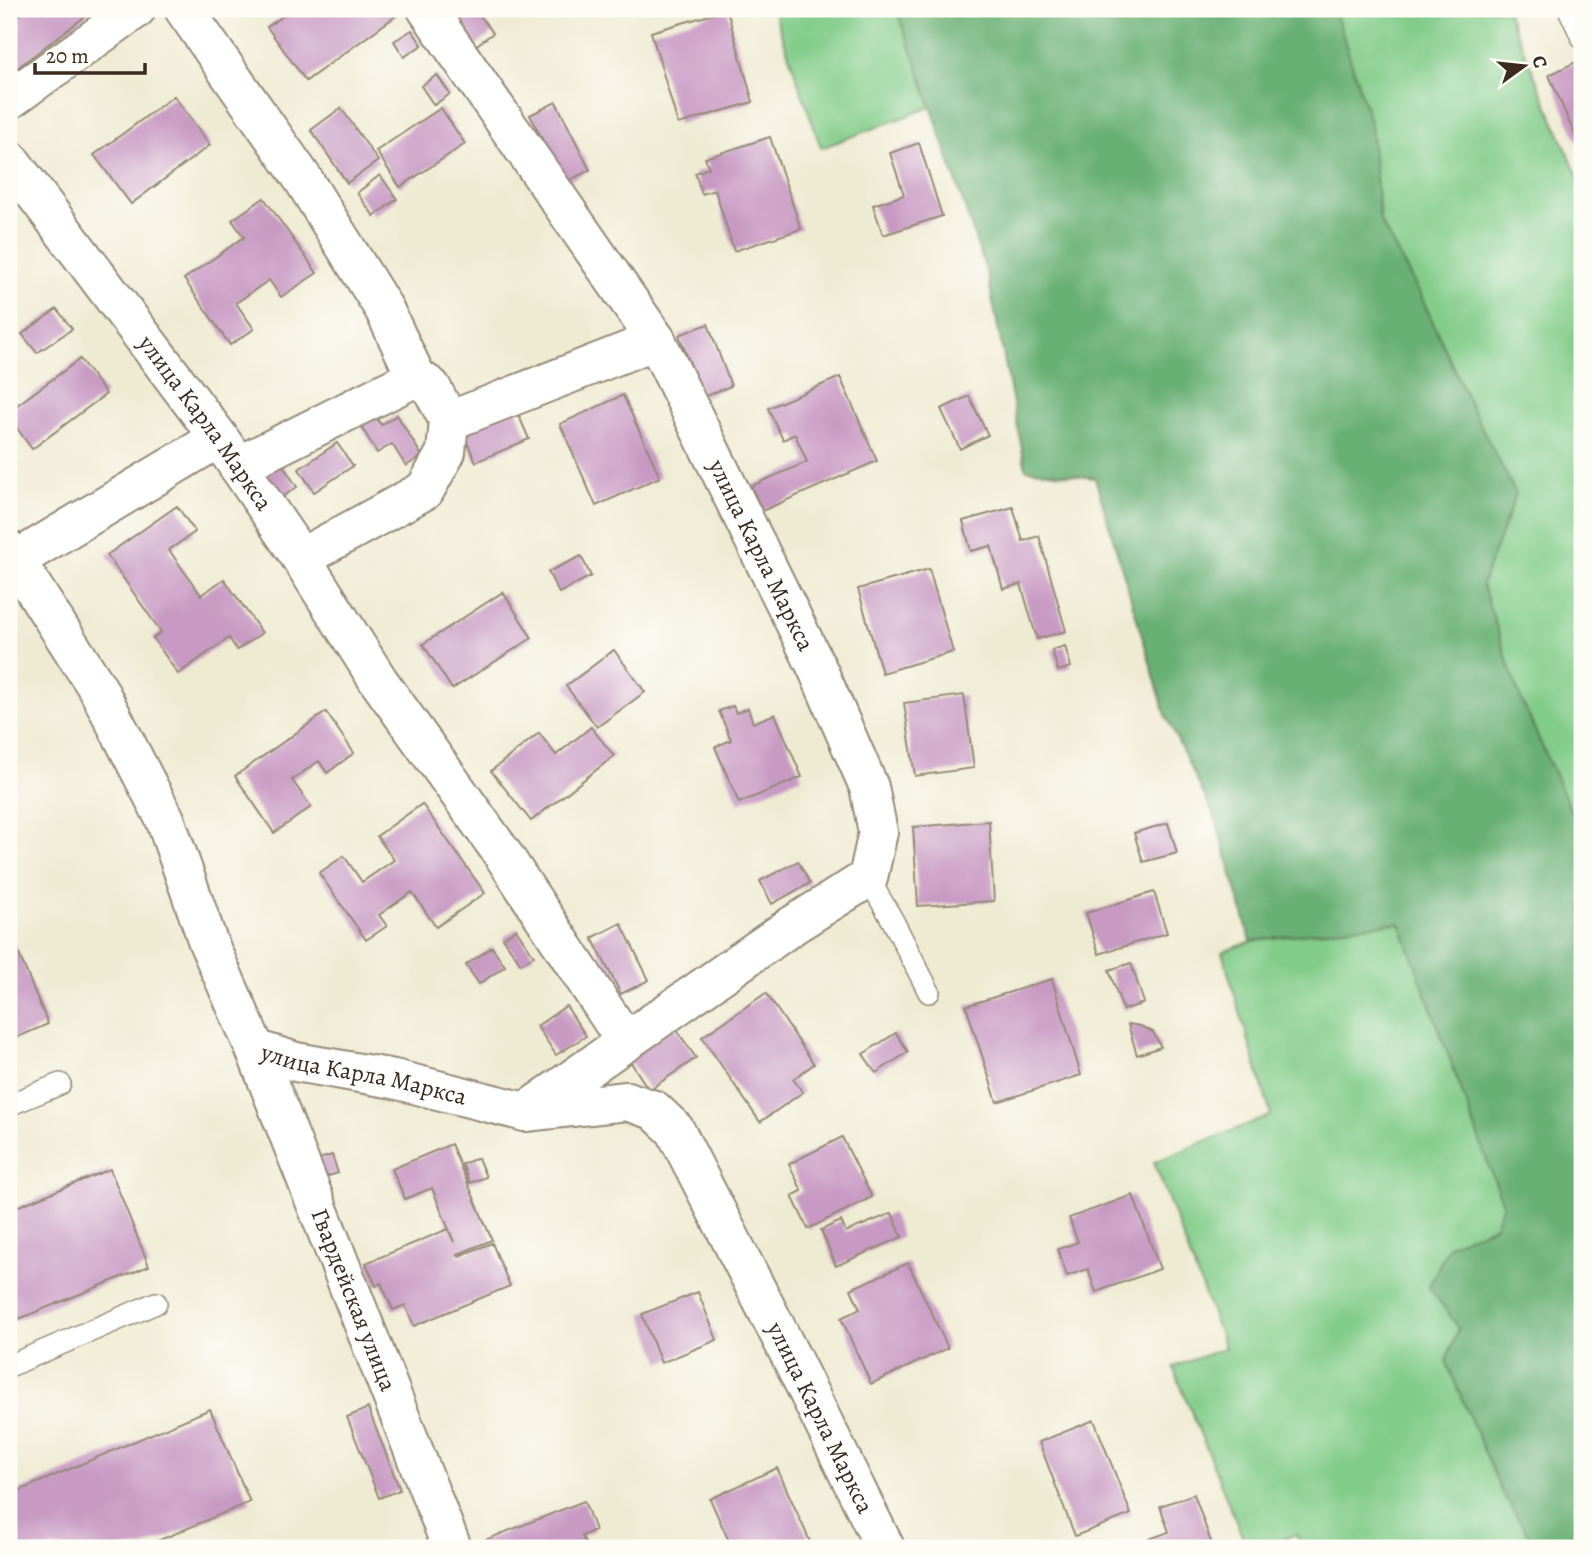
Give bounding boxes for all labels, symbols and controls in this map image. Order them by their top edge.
scale bar [35,32,145,76]
north arrow [1490,32,1560,102]
text: 20 m [46,42,89,70]
text: С [1525,53,1554,71]
street label: улица Карла Маркса [130,328,280,517]
street label: улица Карла Маркса [701,453,822,656]
street label: улица Карла Маркса [256,1036,470,1113]
street label: Гвардейская улица [303,1204,404,1396]
street label: улица Карла Маркса [759,1316,881,1519]

